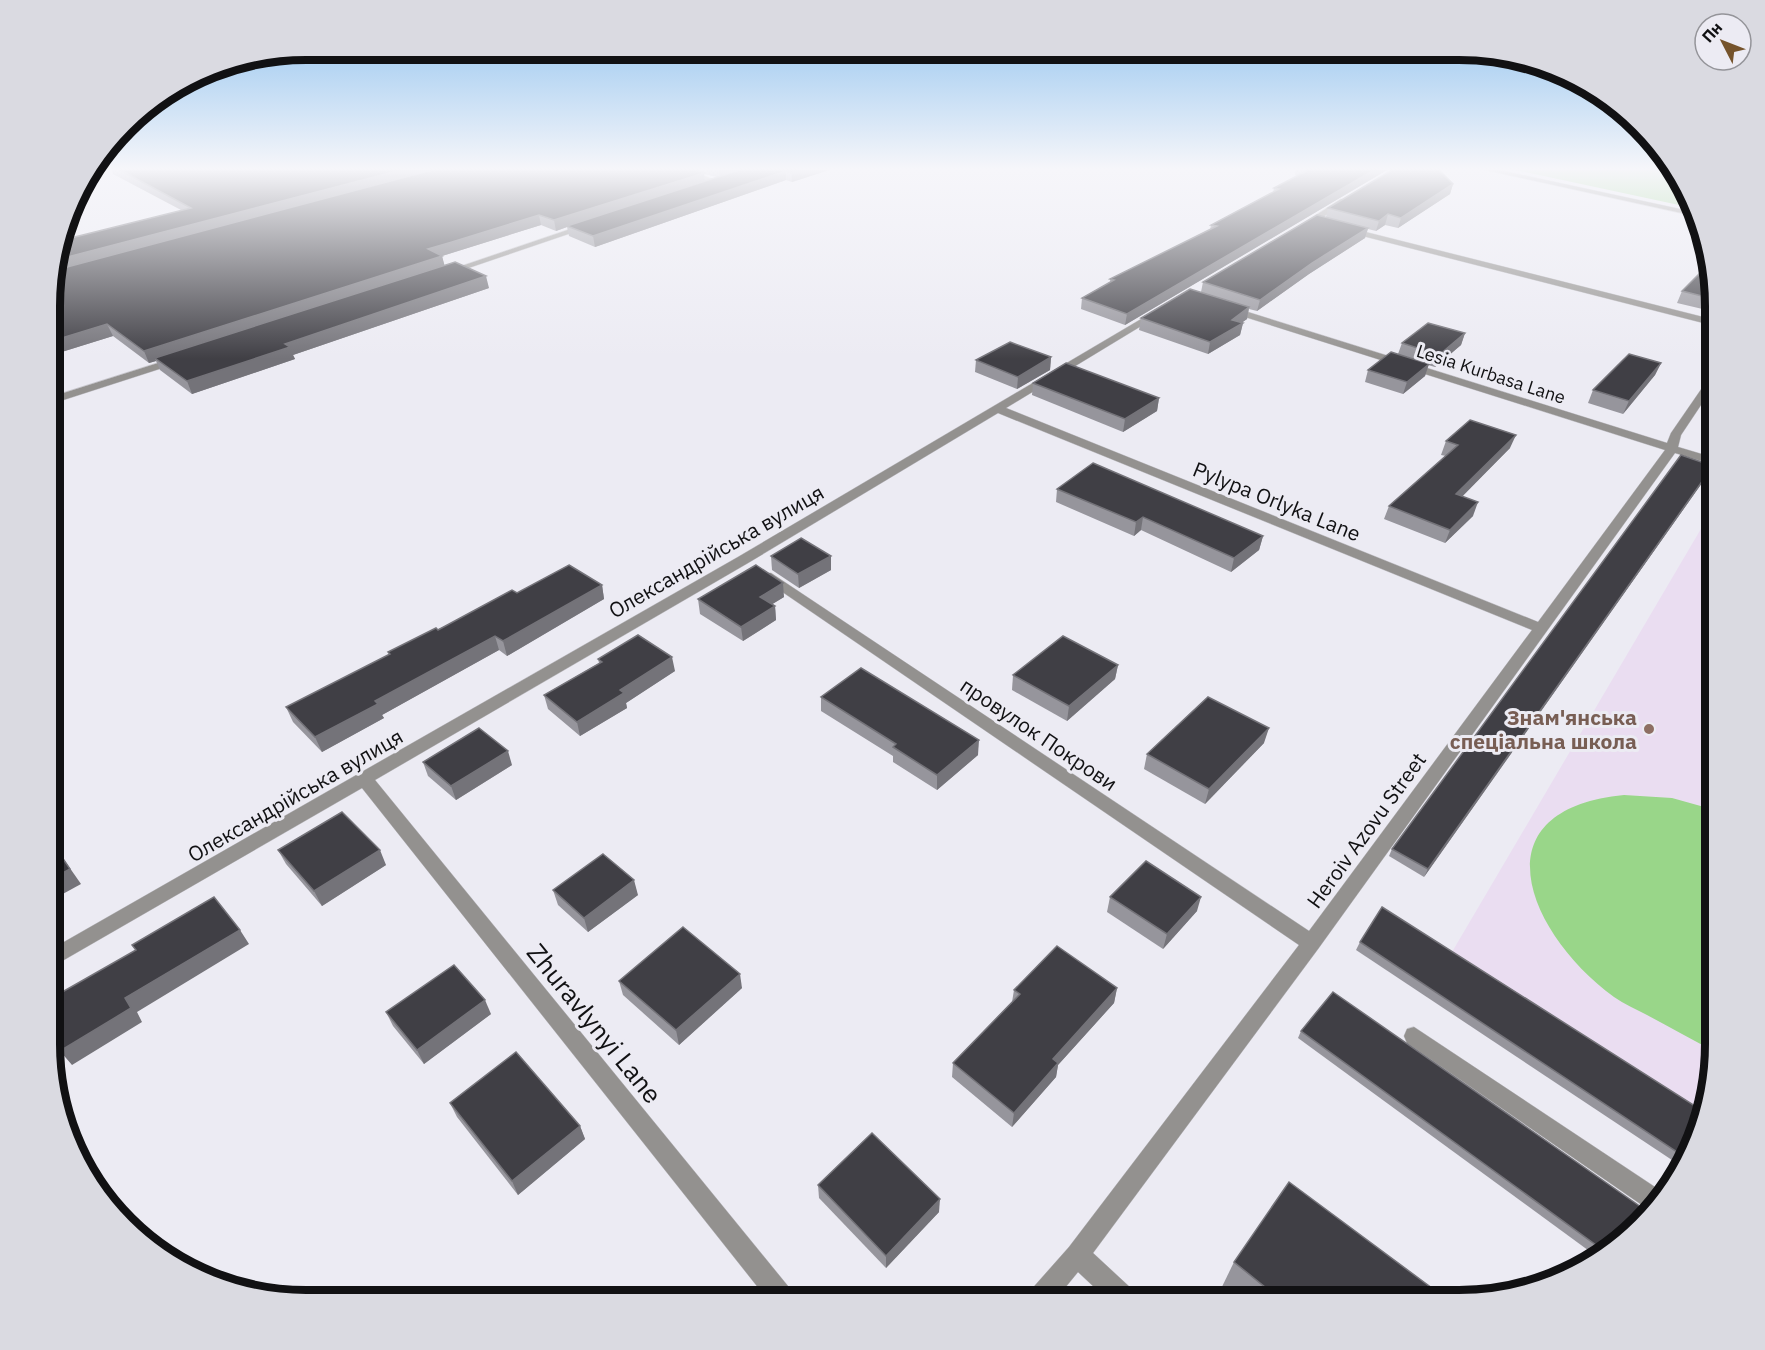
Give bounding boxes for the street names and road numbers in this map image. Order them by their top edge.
street label: Lesia Kurbasa Lane [1414,339,1569,409]
street label: Pylypa Orlyka Lane [1189,455,1365,547]
street label: Олександрійська вулиця [603,478,829,624]
street label: провулок Покрови [955,671,1123,797]
street label: Олександрійська вулиця [182,722,408,868]
street label: Heroiv Azovu Street [1300,747,1432,913]
street label: Zhuravlynyi Lane [520,936,670,1110]

